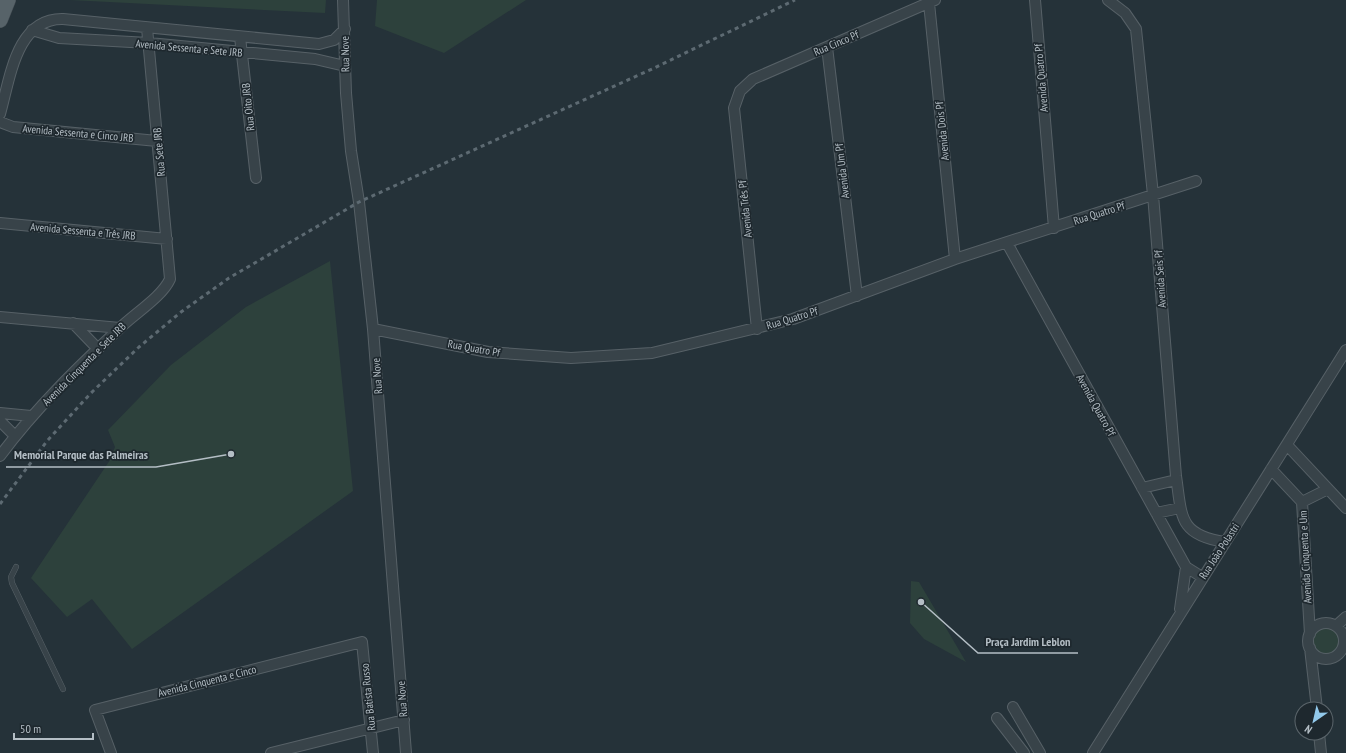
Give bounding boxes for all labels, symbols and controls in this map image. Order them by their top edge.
street label: Rua Cinco Pf [811,27,862,59]
street label: Rua Nove [338,35,352,72]
street label: Avenida Sessenta e Sete JRB [135,36,243,60]
street label: Avenida Quatro Pf [1031,42,1051,113]
street label: Rua Oito JRB [239,82,257,132]
street label: Avenida Dois Pf [932,100,952,161]
street label: Avenida Sessenta e Cinco JRB [22,121,134,145]
street label: Rua Sete JRB [150,127,168,177]
street label: Avenida Um Pf [832,141,852,199]
street label: Avenida Três Pf [735,179,755,238]
street label: Rua Quatro Pf [1072,198,1127,228]
street label: Avenida Sessenta e Três JRB [30,219,136,243]
street label: Avenida Seis Pf [1151,248,1169,308]
street label: Rua Quatro Pf [765,303,820,332]
street label: Avenida Cinquenta e Sete JRB [39,319,129,409]
street label: Rua Quatro Pf [447,337,502,360]
street label: Rua Nove [369,357,385,395]
street label: Avenida Quatro Pf [1073,372,1119,439]
callout: Memorial Parque das Palmeiras [6,443,156,467]
text: Memorial Parque das Palmeiras [14,447,148,462]
street label: Avenida Cinquenta e Um [1296,510,1314,604]
street label: Rua João Polastri [1196,520,1242,582]
callout: Praça Jardim Leblon [978,629,1078,653]
text: Praça Jardim Leblon [986,634,1070,649]
street label: Avenida Cinquenta e Cinco [156,662,258,700]
street label: Rua Batista Russo [357,662,378,731]
street label: Rua Nove [394,680,410,718]
north arrow [1294,701,1334,741]
scale bar [14,715,93,741]
text: 50 m [20,721,41,736]
text: N [1302,722,1315,737]

